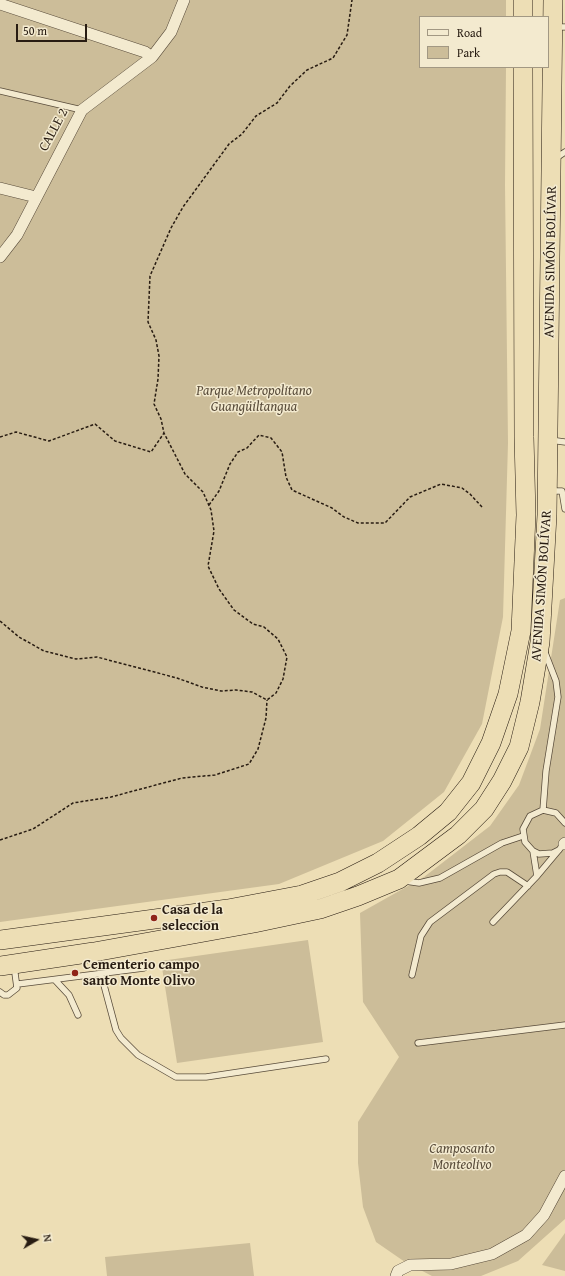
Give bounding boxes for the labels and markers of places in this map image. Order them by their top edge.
place label: Casa de la seleccion [162,902,223,934]
marker: Casa de la seleccion [149,913,159,923]
place label: Cementerio campo santo Monte Olivo [83,957,199,990]
marker: Cementerio campo santo Monte Olivo [70,968,80,978]

